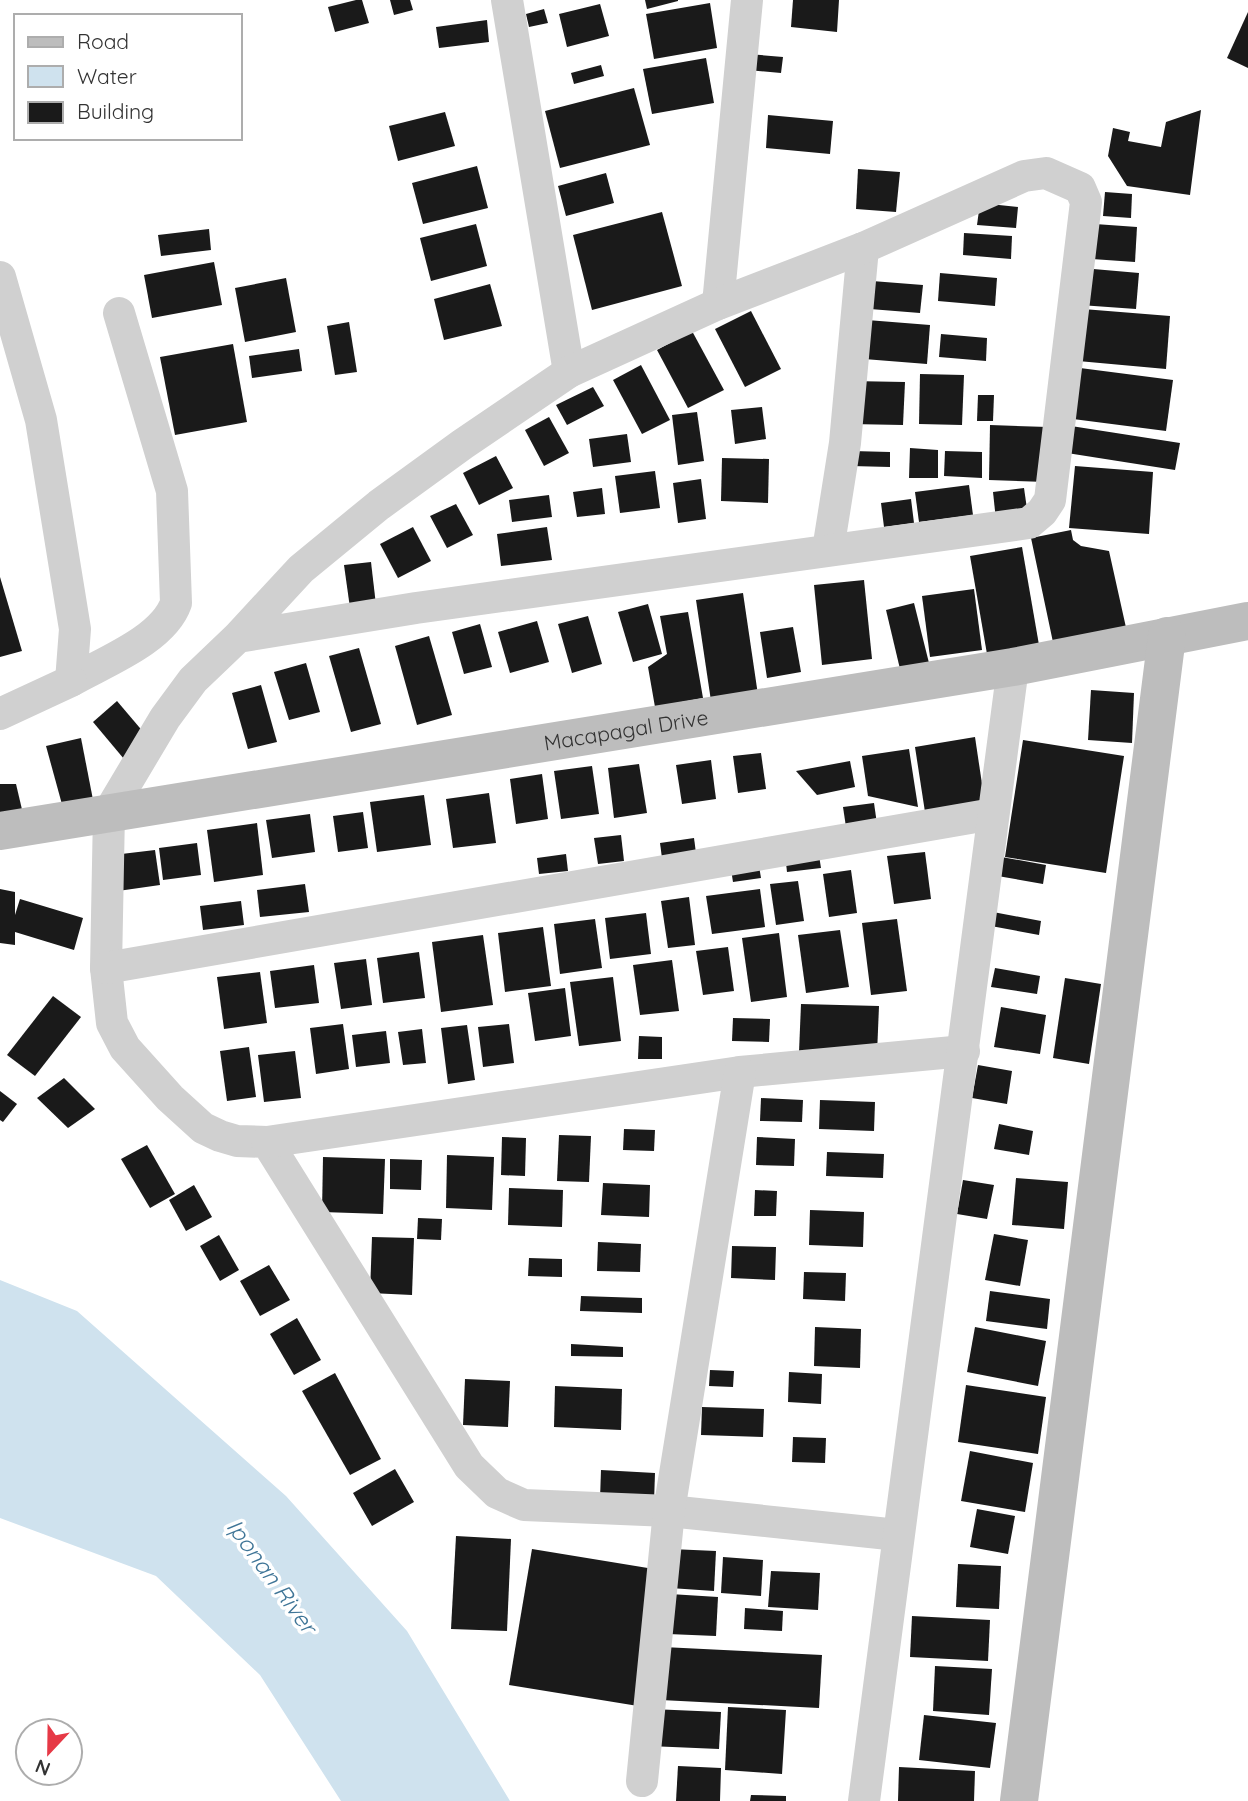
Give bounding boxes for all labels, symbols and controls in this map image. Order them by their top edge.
legend [14,14,242,140]
text: Road [77,28,129,54]
text: Water [77,63,137,89]
text: Building [77,98,154,124]
street label: Macapagal Drive [542,704,710,756]
water label: Iponan River [221,1513,325,1642]
north arrow [14,1717,84,1787]
text: N [32,1754,54,1782]

